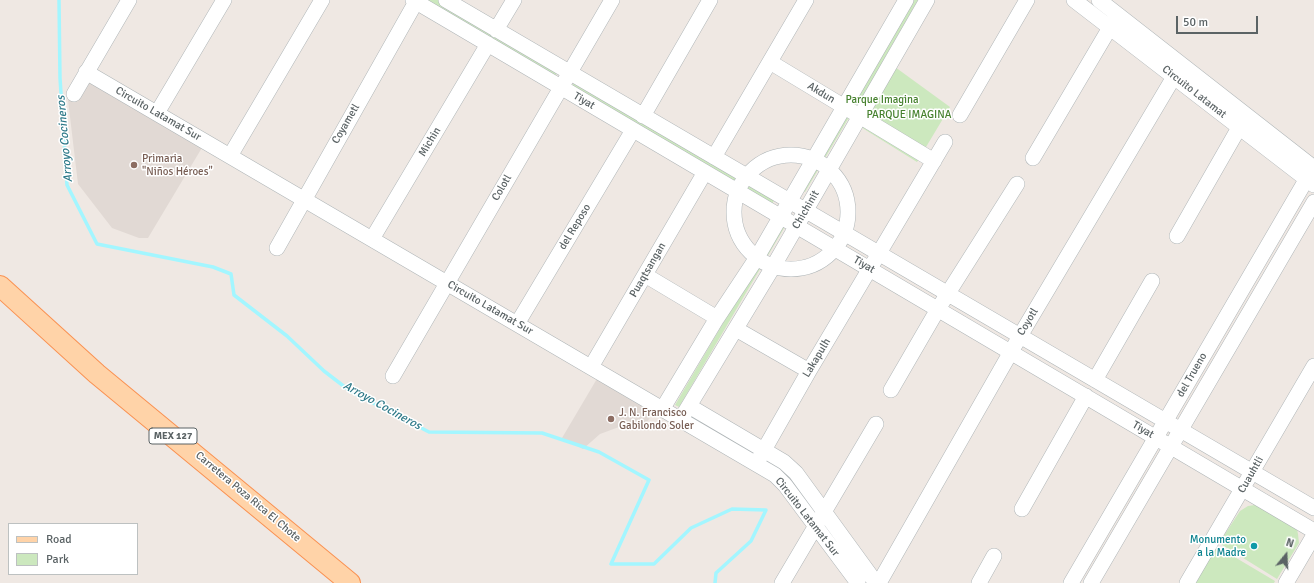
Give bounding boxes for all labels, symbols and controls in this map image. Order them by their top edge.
scale bar [1178,8,1260,34]
text: 50 m [1183,15,1208,30]
street label: Circuito Latamat [1159,63,1229,121]
street label: Akdun [805,80,837,106]
street label: Circuito Latamat Sur [113,84,203,144]
street label: Tiyat [571,90,597,112]
park label: Parque Imagina [845,93,919,107]
water label: Arroyo Cocineros [54,95,76,183]
street label: Coyametl [329,102,363,146]
park label: PARQUE IMAGINA [866,108,952,122]
street label: Michin [416,125,444,159]
place label: Primaria "Niños Héroes" [142,152,213,178]
marker: Primaria "Niños Héroes" [129,160,139,170]
street label: Colotl [489,173,515,203]
street label: Chichinit [790,188,822,232]
street label: del Reposo [556,202,594,252]
street label: Puaqtsangan [627,240,669,300]
street label: Tiyat [851,254,877,276]
street label: Circuito Latamat Sur [445,278,535,338]
street label: Coyotl [1015,306,1041,338]
street label: Lakapulh [800,336,834,380]
street label: del Trueno [1174,350,1210,400]
water label: Arroyo Cocineros [340,379,424,433]
place label: J. N. Francisco Gabilondo Soler [619,406,694,432]
marker: J. N. Francisco Gabilondo Soler [606,414,616,424]
street label: Tiyat [1130,419,1156,441]
road number: MEX 127 [149,428,197,444]
street label: Carretera Poza Rica El Chote [193,449,303,545]
street label: Cuauhtli [1235,454,1267,496]
street label: Circuito Latamat Sur [772,475,842,559]
legend [8,523,138,575]
text: Road [46,532,72,547]
place label: Monumento a la Madre [1190,533,1246,559]
north arrow [1266,535,1306,575]
text: N [1284,536,1296,550]
marker: Monumento a la Madre [1249,541,1259,551]
text: Park [46,552,69,567]

